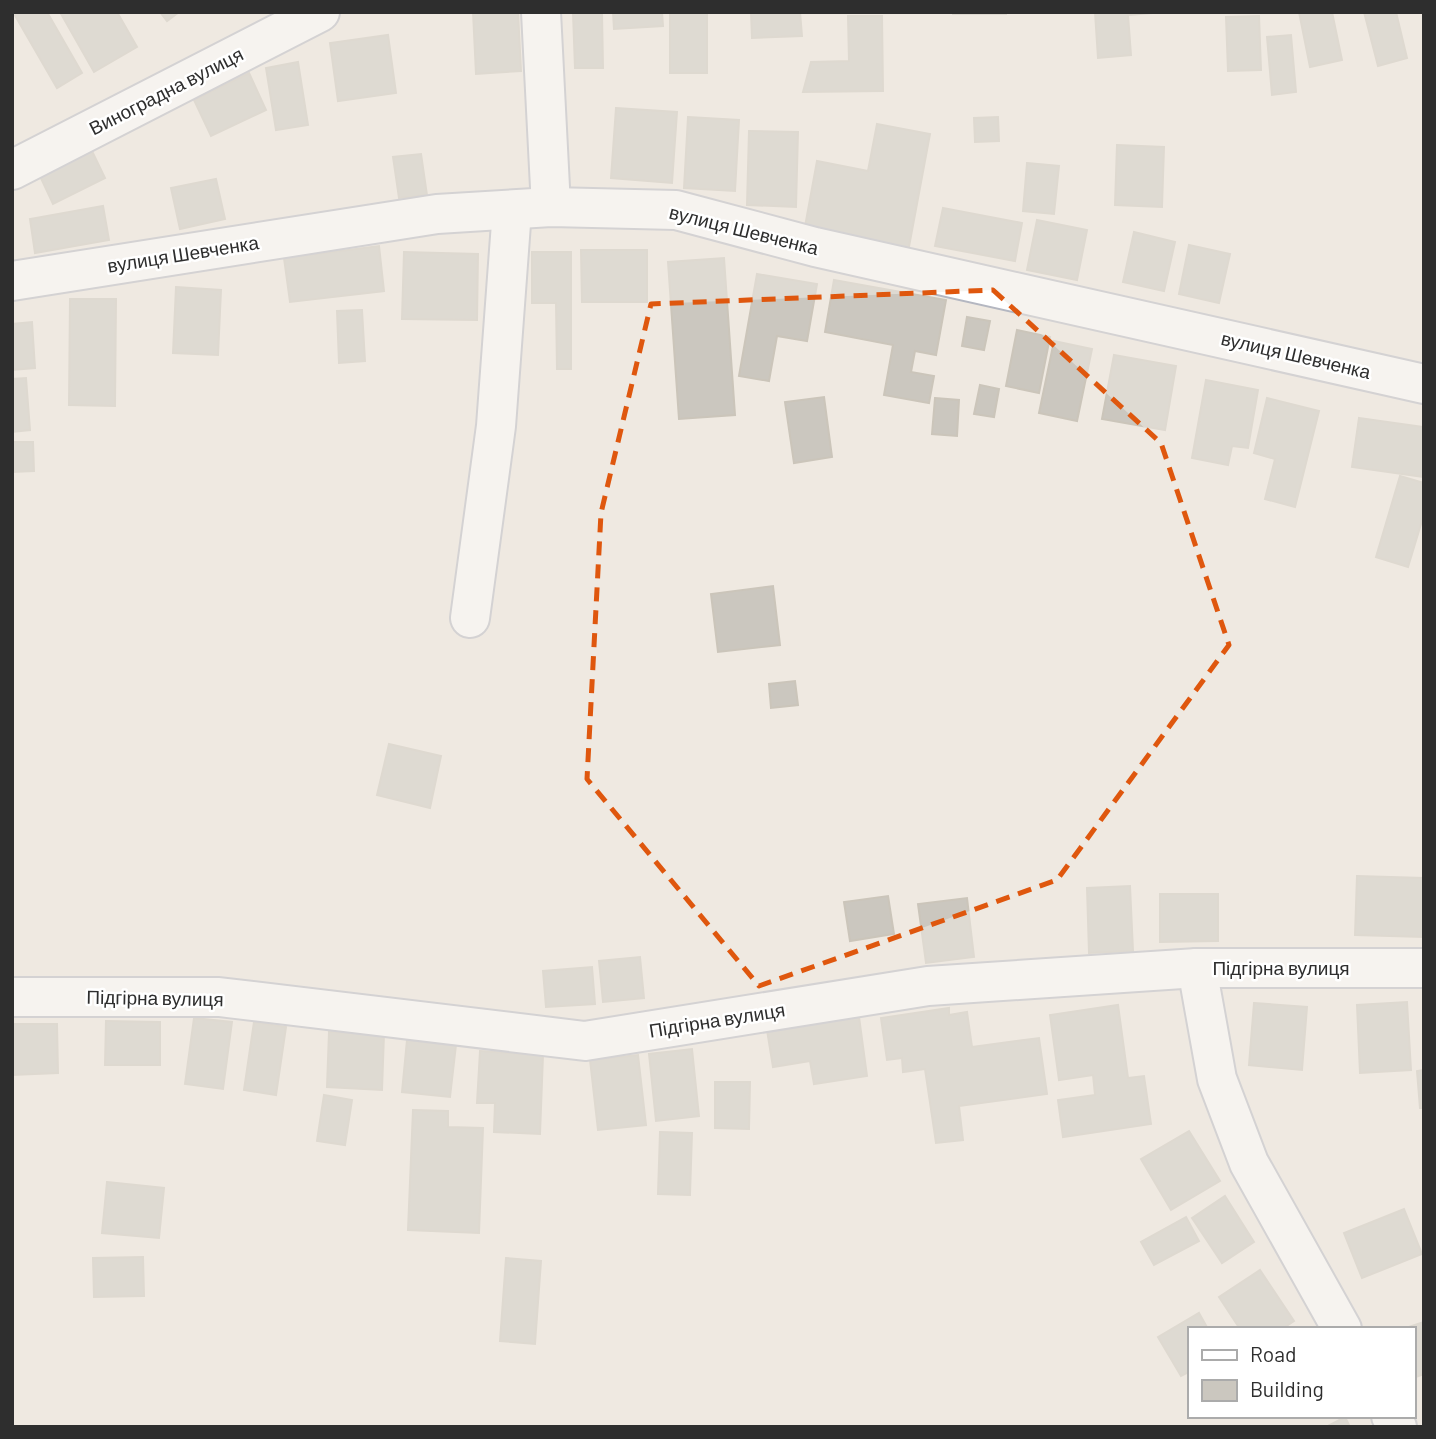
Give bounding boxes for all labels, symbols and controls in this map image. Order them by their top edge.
street label: Виноградна вулиця [85,42,247,139]
street label: вулиця Шевченка [667,200,822,259]
street label: вулиця Шевченка [106,230,261,277]
street label: вулиця Шевченка [1219,326,1374,383]
street label: Підгірна вулиця [1212,956,1350,979]
street label: Підгірна вулиця [86,985,224,1010]
street label: Підгірна вулиця [647,997,786,1042]
legend [1188,1327,1415,1418]
text: Road [1250,1341,1296,1366]
text: Building [1250,1376,1324,1401]

